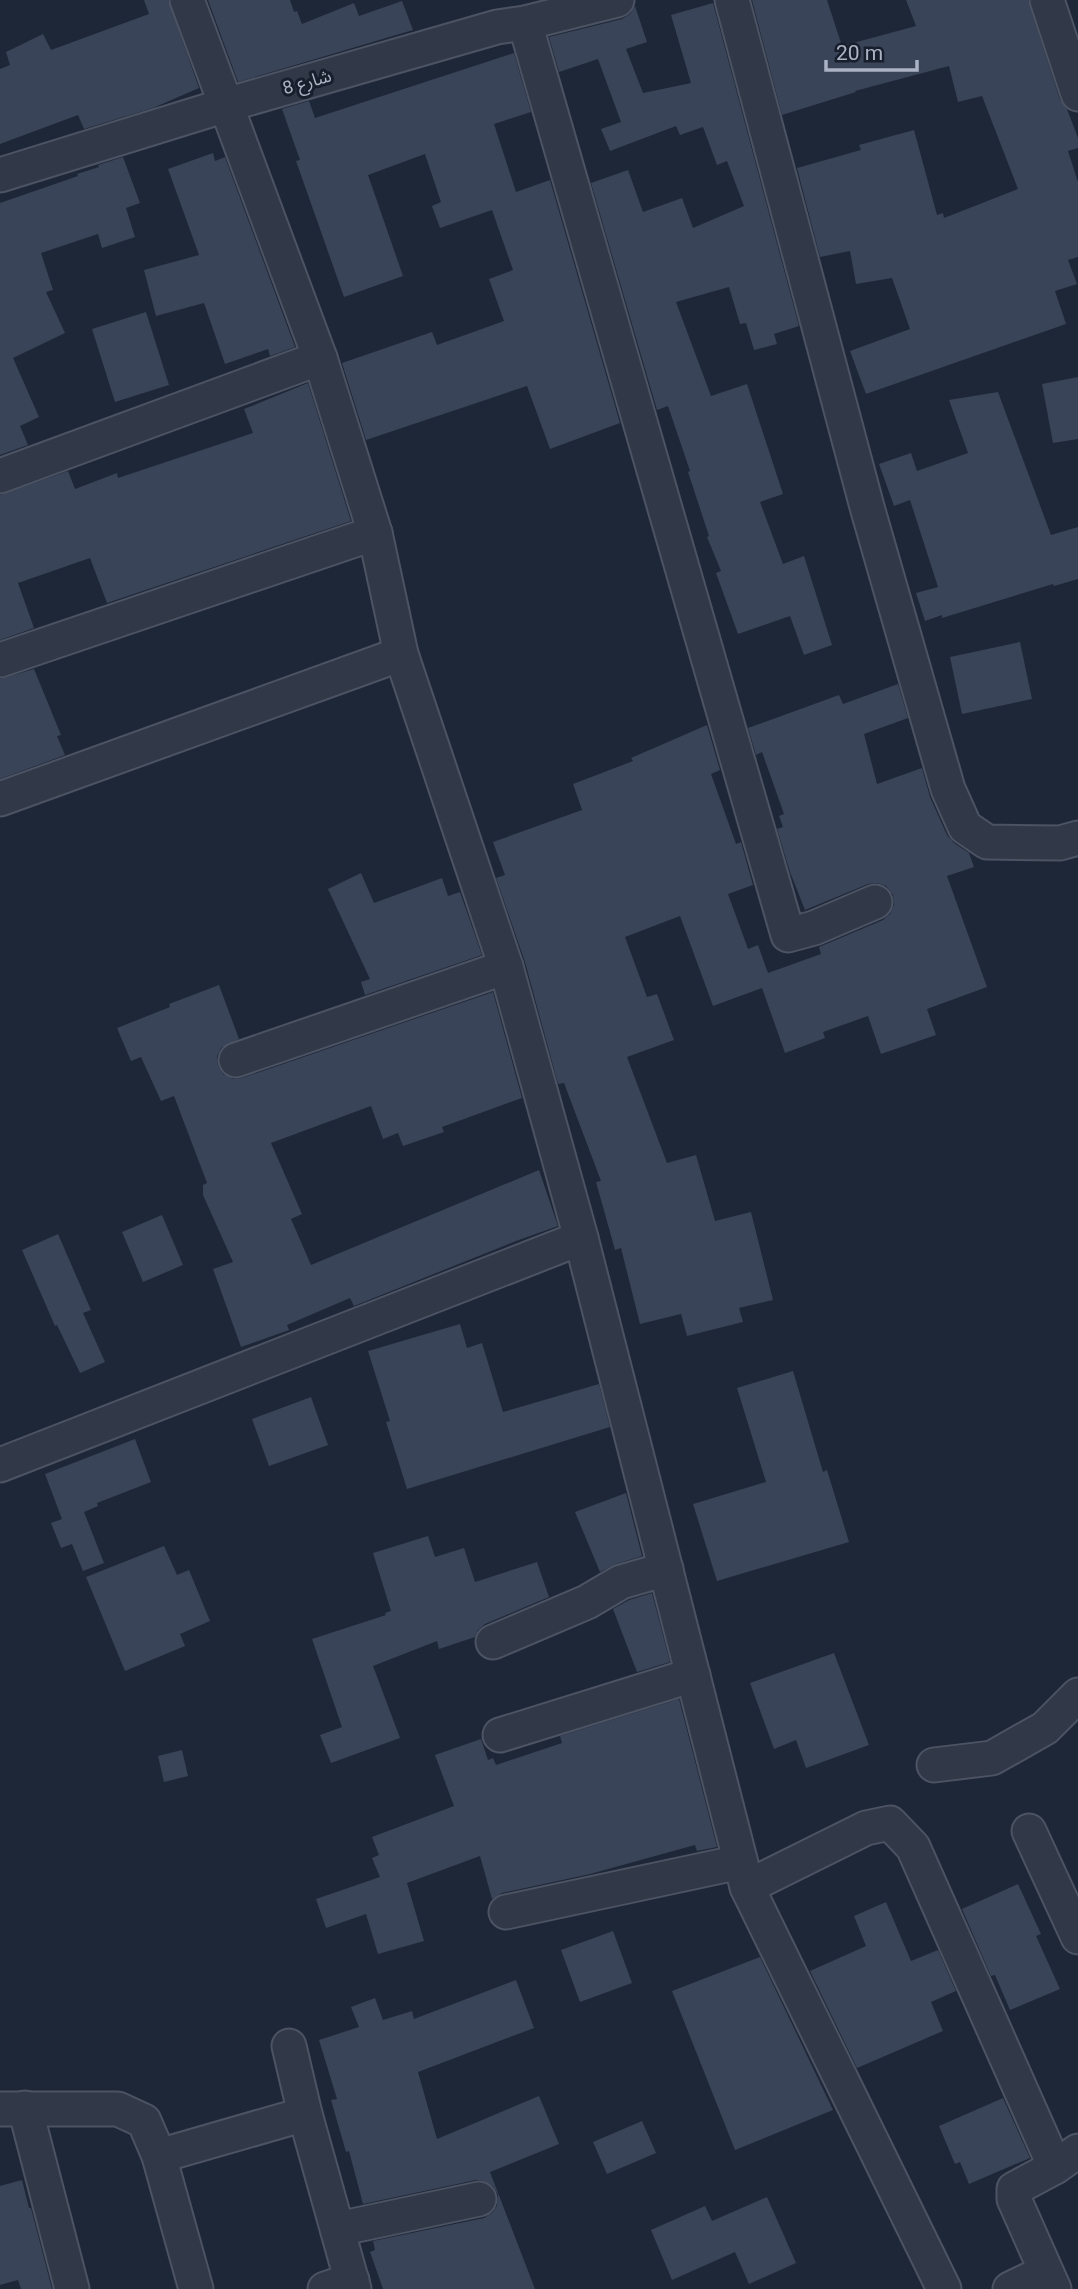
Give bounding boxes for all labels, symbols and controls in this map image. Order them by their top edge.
scale bar [826,28,917,72]
text: 20 m [836,41,883,65]
street label: شارع 8 [280,65,335,102]

